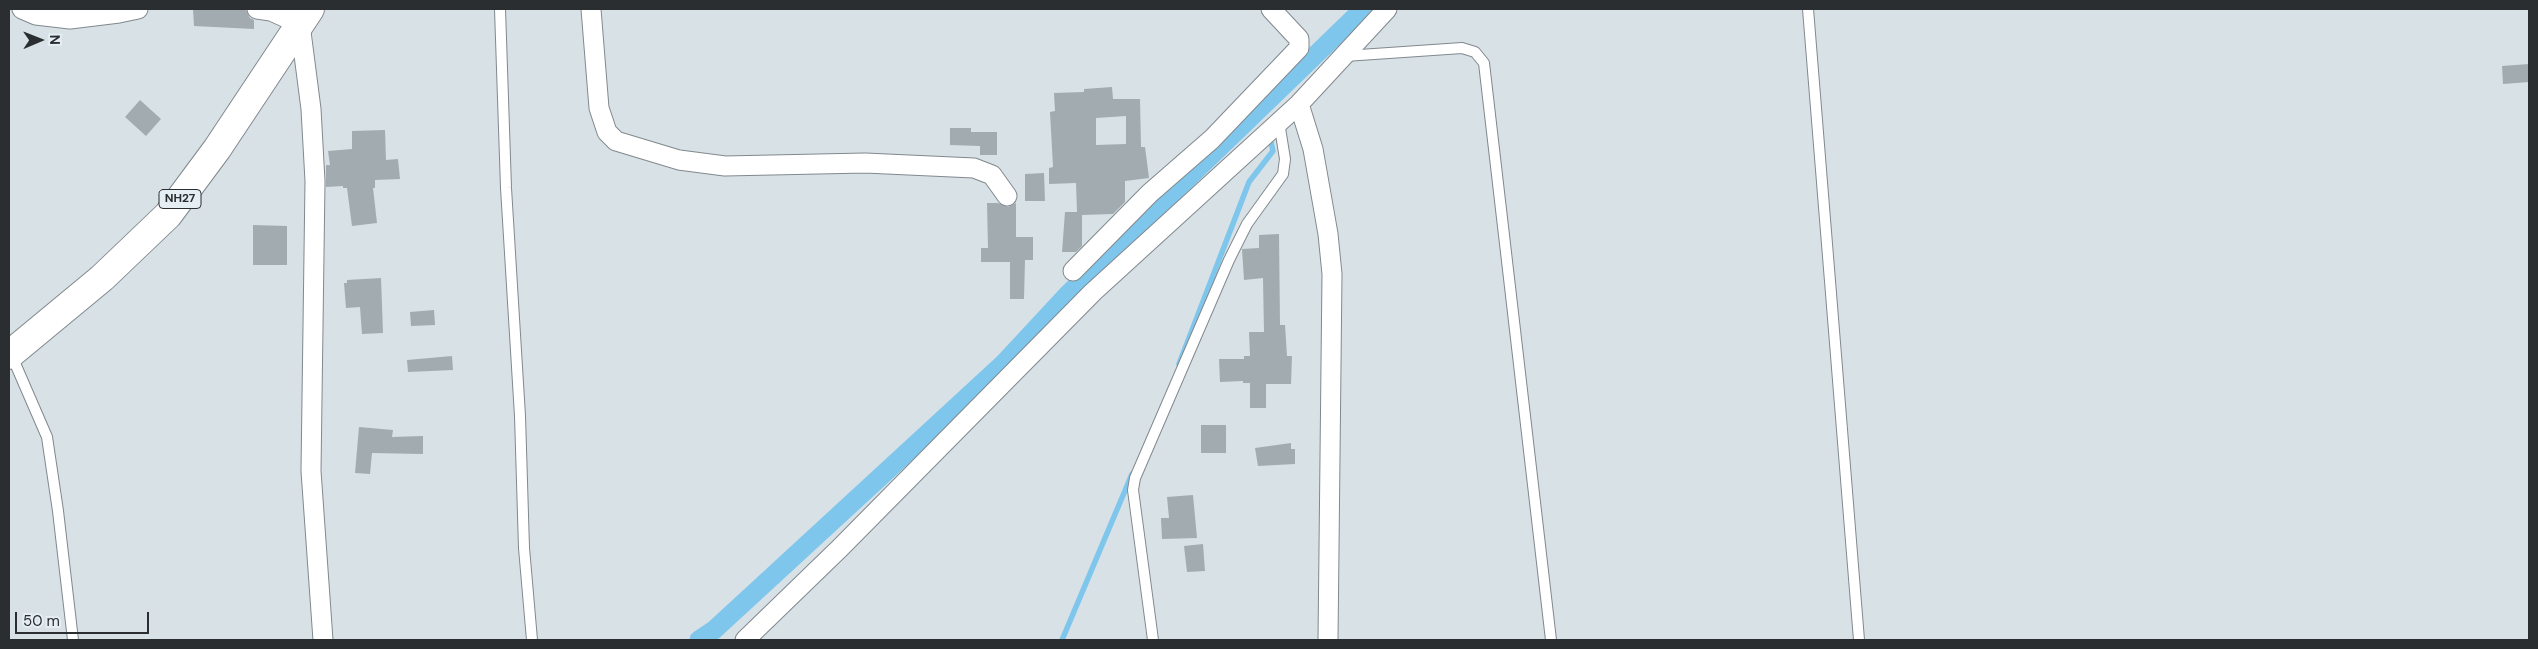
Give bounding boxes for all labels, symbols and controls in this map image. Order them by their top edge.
north arrow [15,15,65,65]
text: N [46,34,64,45]
road number: NH27 [159,190,201,208]
scale bar [18,602,151,634]
text: 50 m [23,611,60,631]

